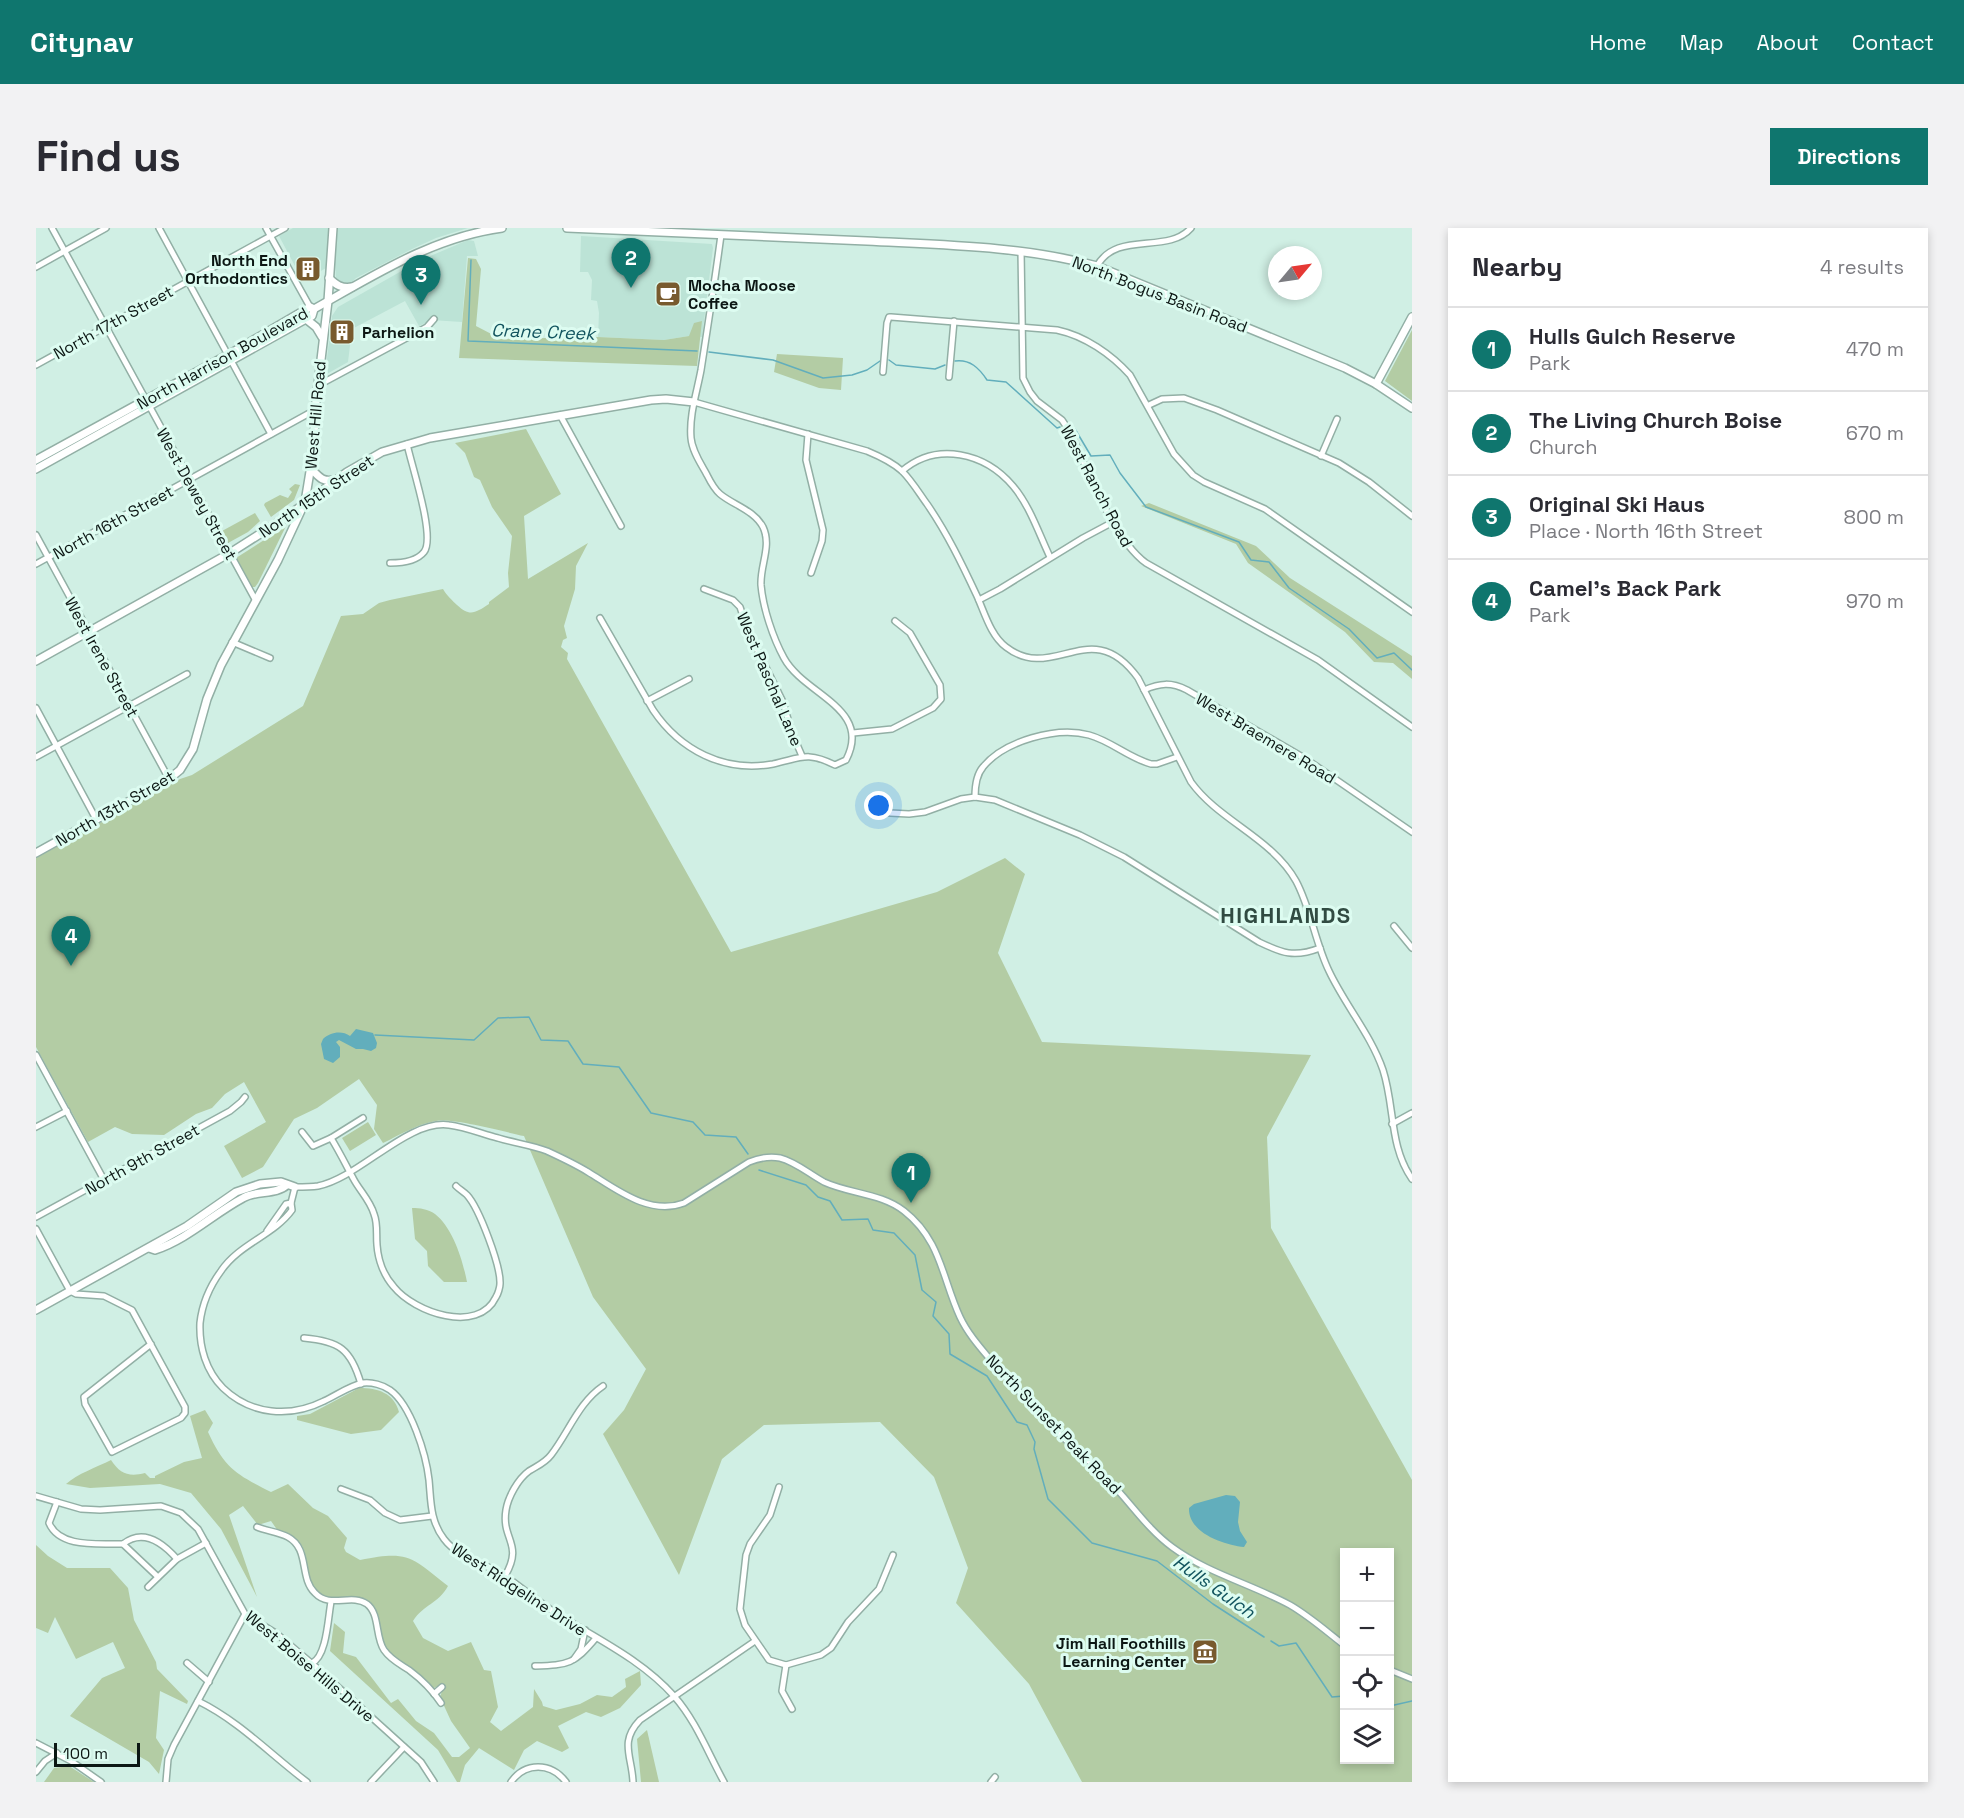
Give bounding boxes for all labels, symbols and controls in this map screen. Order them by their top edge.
text: Citynav [30,24,134,60]
text: Home [1589,29,1647,56]
text: Map [1680,29,1724,56]
text: About [1757,29,1819,56]
text: Contact [1852,29,1934,56]
button: Directions [1770,128,1928,185]
text: Find us [36,130,181,183]
pin: 2 [612,238,650,288]
north arrow [1268,246,1322,300]
place label: North End Orthodontics [185,250,288,289]
text: Nearby [1472,250,1562,284]
street label: North Bogus Basin Road [1069,251,1250,338]
building icon: North End Orthodontics [293,254,323,284]
text: 4 results [1820,254,1904,280]
pin: 3 [402,256,440,305]
place label: Mocha Moose Coffee [688,275,796,314]
cafe icon: Mocha Moose Coffee [653,279,683,309]
street label: North 17th Street [50,281,177,364]
street label: North Harrison Boulevard [133,303,312,414]
building icon: Parhelion [327,317,357,347]
water label: Crane Creek [491,318,598,345]
place label: Parhelion [362,322,434,343]
text: Hulls Gulch Reserve [1529,322,1736,350]
text: 1 [1487,336,1496,362]
text: 470 m [1846,336,1904,362]
text: Park [1529,350,1571,376]
street label: West Hill Road [300,360,331,470]
text: The Living Church Boise [1529,406,1782,434]
text: 2 [1486,420,1497,446]
text: 670 m [1846,420,1904,446]
street label: West Ranch Road [1056,422,1137,551]
street label: West Dewey Street [152,425,242,564]
text: Church [1529,434,1598,460]
street label: North 15th Street [255,450,378,543]
street label: North 16th Street [49,481,177,564]
text: Original Ski Haus [1529,490,1705,518]
text: 3 [1485,504,1498,530]
text: 800 m [1844,504,1904,530]
text: Place · North 16th Street [1529,518,1763,544]
text: Camel's Back Park [1529,574,1721,602]
text: 4 [1485,588,1498,614]
text: 970 m [1846,588,1904,614]
street label: West Irene Street [60,593,143,721]
text: Park [1529,602,1571,628]
street label: West Paschal Lane [732,609,807,749]
street label: West Braemere Road [1192,688,1340,789]
street label: North 13th Street [52,766,179,851]
your location [864,791,893,820]
district label: HIGHLANDS [1220,901,1352,929]
pin: 4 [51,916,90,966]
street label: North 9th Street [81,1119,203,1200]
pin: 1 [892,1154,930,1203]
street label: North Sunset Peak Road [981,1350,1126,1499]
street label: West Ridgeline Drive [447,1538,590,1641]
map controls [1340,1548,1394,1764]
button: + [1340,1548,1394,1602]
water label: Hulls Gulch [1169,1550,1261,1624]
button: − [1340,1602,1394,1656]
street label: West Boise Hills Drive [241,1606,379,1727]
place label: Jim Hall Foothills Learning Center [1056,1633,1186,1672]
museum icon: Jim Hall Foothills Learning Center [1190,1637,1220,1667]
button: locate [1340,1656,1394,1710]
button: layers [1340,1710,1394,1764]
scale bar [54,1740,140,1768]
text: 100 m [63,1743,108,1764]

